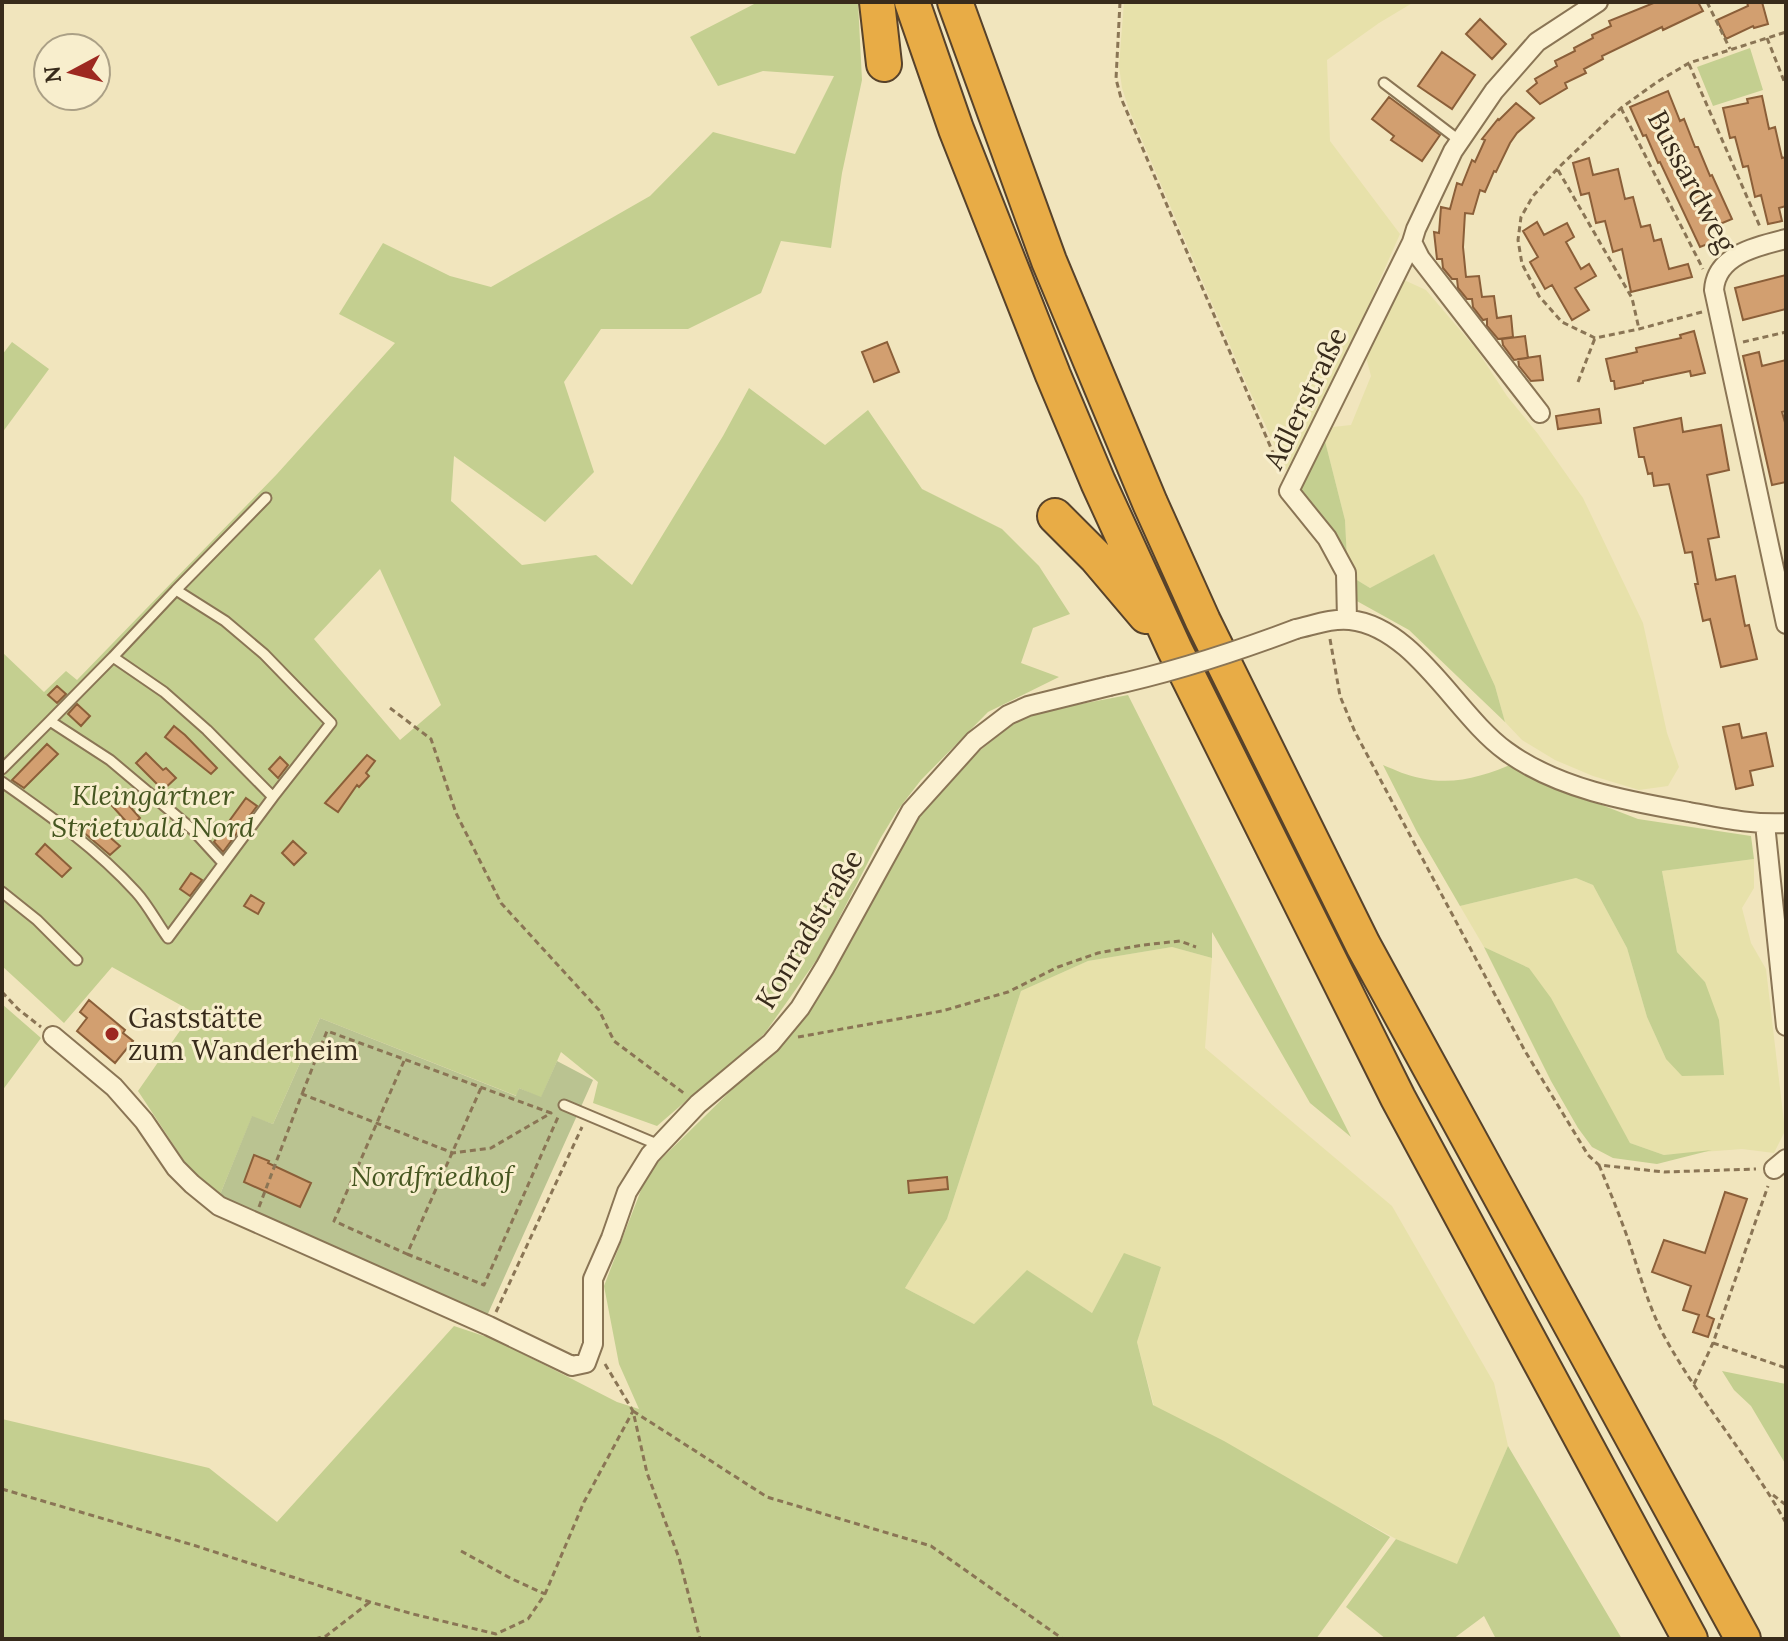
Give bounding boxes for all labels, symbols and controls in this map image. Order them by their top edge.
north arrow [32,32,112,112]
text: N [37,64,67,85]
street label: Bussardweg [1640,104,1745,259]
street label: Adlerstraße [1255,321,1355,476]
park label: Kleingärtner Strietwald Nord [51,777,255,845]
street label: Konradstraße [747,843,871,1015]
place label: Gaststätte zum Wanderheim [128,1000,358,1068]
marker: Gaststätte zum Wanderheim [103,1025,121,1043]
park label: Nordfriedhof [351,1158,515,1194]

